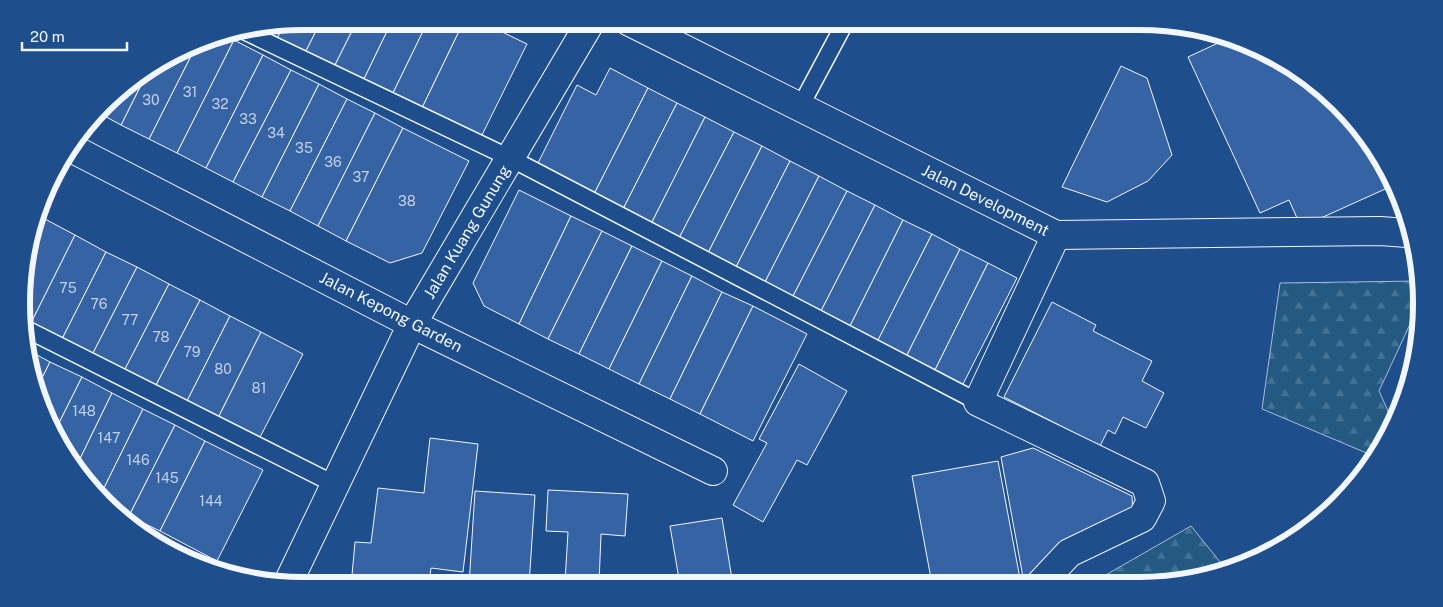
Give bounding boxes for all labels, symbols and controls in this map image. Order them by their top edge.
scale bar [22,20,128,52]
text: 20 m [30,28,65,45]
house number: 31 [183,84,197,100]
house number: 30 [142,92,160,108]
house number: 32 [211,96,229,112]
house number: 33 [239,111,257,127]
house number: 34 [267,125,285,141]
house number: 35 [295,140,313,156]
house number: 36 [324,154,342,170]
street label: Jalan Development [919,160,1053,240]
street label: Jalan Kuang Gunung [420,162,514,302]
house number: 37 [353,169,369,185]
house number: 38 [398,193,416,209]
street label: Jalan Kepong Garden [317,268,465,356]
house number: 75 [59,280,77,296]
house number: 76 [91,296,108,312]
house number: 77 [122,312,139,328]
house number: 78 [152,329,170,345]
house number: 79 [184,344,201,360]
house number: 80 [214,361,232,377]
house number: 81 [252,380,266,396]
house number: 148 [72,403,96,419]
house number: 147 [98,430,120,446]
house number: 146 [126,452,150,468]
house number: 145 [155,470,179,486]
house number: 144 [199,493,223,509]

